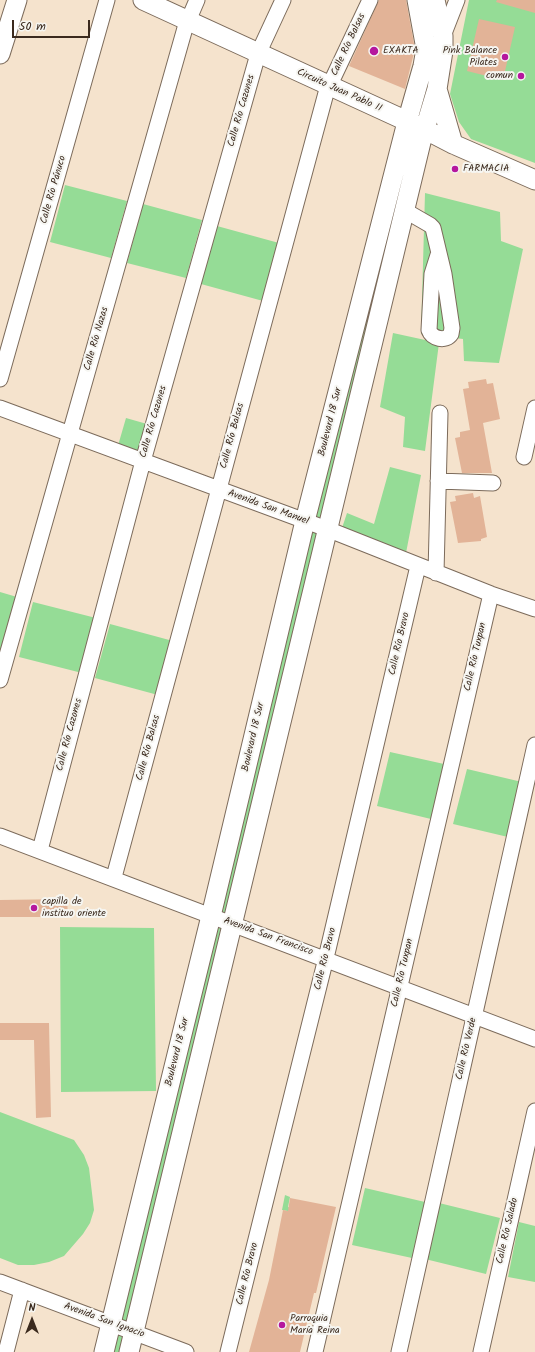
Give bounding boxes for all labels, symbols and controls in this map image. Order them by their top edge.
scale bar [14,12,92,38]
street label: Calle Río Balsas [329,12,369,78]
text: 50 m [19,17,46,36]
marker: EXAKTA [368,45,380,57]
place label: EXAKTA [383,45,419,57]
place label: Pink Balance Pilates [443,45,497,68]
marker: Pink Balance Pilates [500,52,510,62]
street label: Circuito Juan Pablo II [295,67,383,115]
place label: comun [486,70,513,82]
marker: comun [516,71,526,81]
street label: Calle Río Cazones [226,74,258,148]
street label: Calle Río Pánuco [39,155,69,225]
place label: FARMACIA [463,163,509,175]
marker: FARMACIA [450,164,460,174]
street label: Calle Río Nazas [82,306,112,372]
street label: Calle Río Cazones [138,385,170,459]
street label: Boulevard 18 Sur [317,386,345,458]
street label: Calle Río Balsas [218,402,248,470]
street label: Avenida San Manuel [226,488,310,528]
street label: Calle Río Bravo [387,611,413,677]
street label: Calle Río Tuxpan [462,622,490,692]
street label: Calle Río Cazones [55,697,85,773]
street label: Boulevard 18 Sur [240,701,268,773]
street label: Calle Río Balsas [134,714,164,782]
place label: capilla de instituo oriente [42,896,106,920]
marker: capilla de instituo oriente [29,903,39,913]
street label: Avenida San Francisco [222,915,314,959]
street label: Calle Río Bravo [312,927,340,991]
street label: Calle Río Tuxpan [389,938,417,1008]
street label: Boulevard 18 Sur [164,1016,192,1088]
street label: Calle Río Verde [454,1017,480,1081]
street label: Calle Río Salado [495,1197,521,1265]
street label: Calle Río Bravo [234,1242,262,1306]
text: N [29,1299,35,1317]
north arrow [12,1300,52,1340]
street label: Avenida San Ignacio [62,1301,146,1341]
place label: Parroquia María Reina [290,1313,340,1336]
marker: Parroquia María Reina [277,1320,287,1330]

